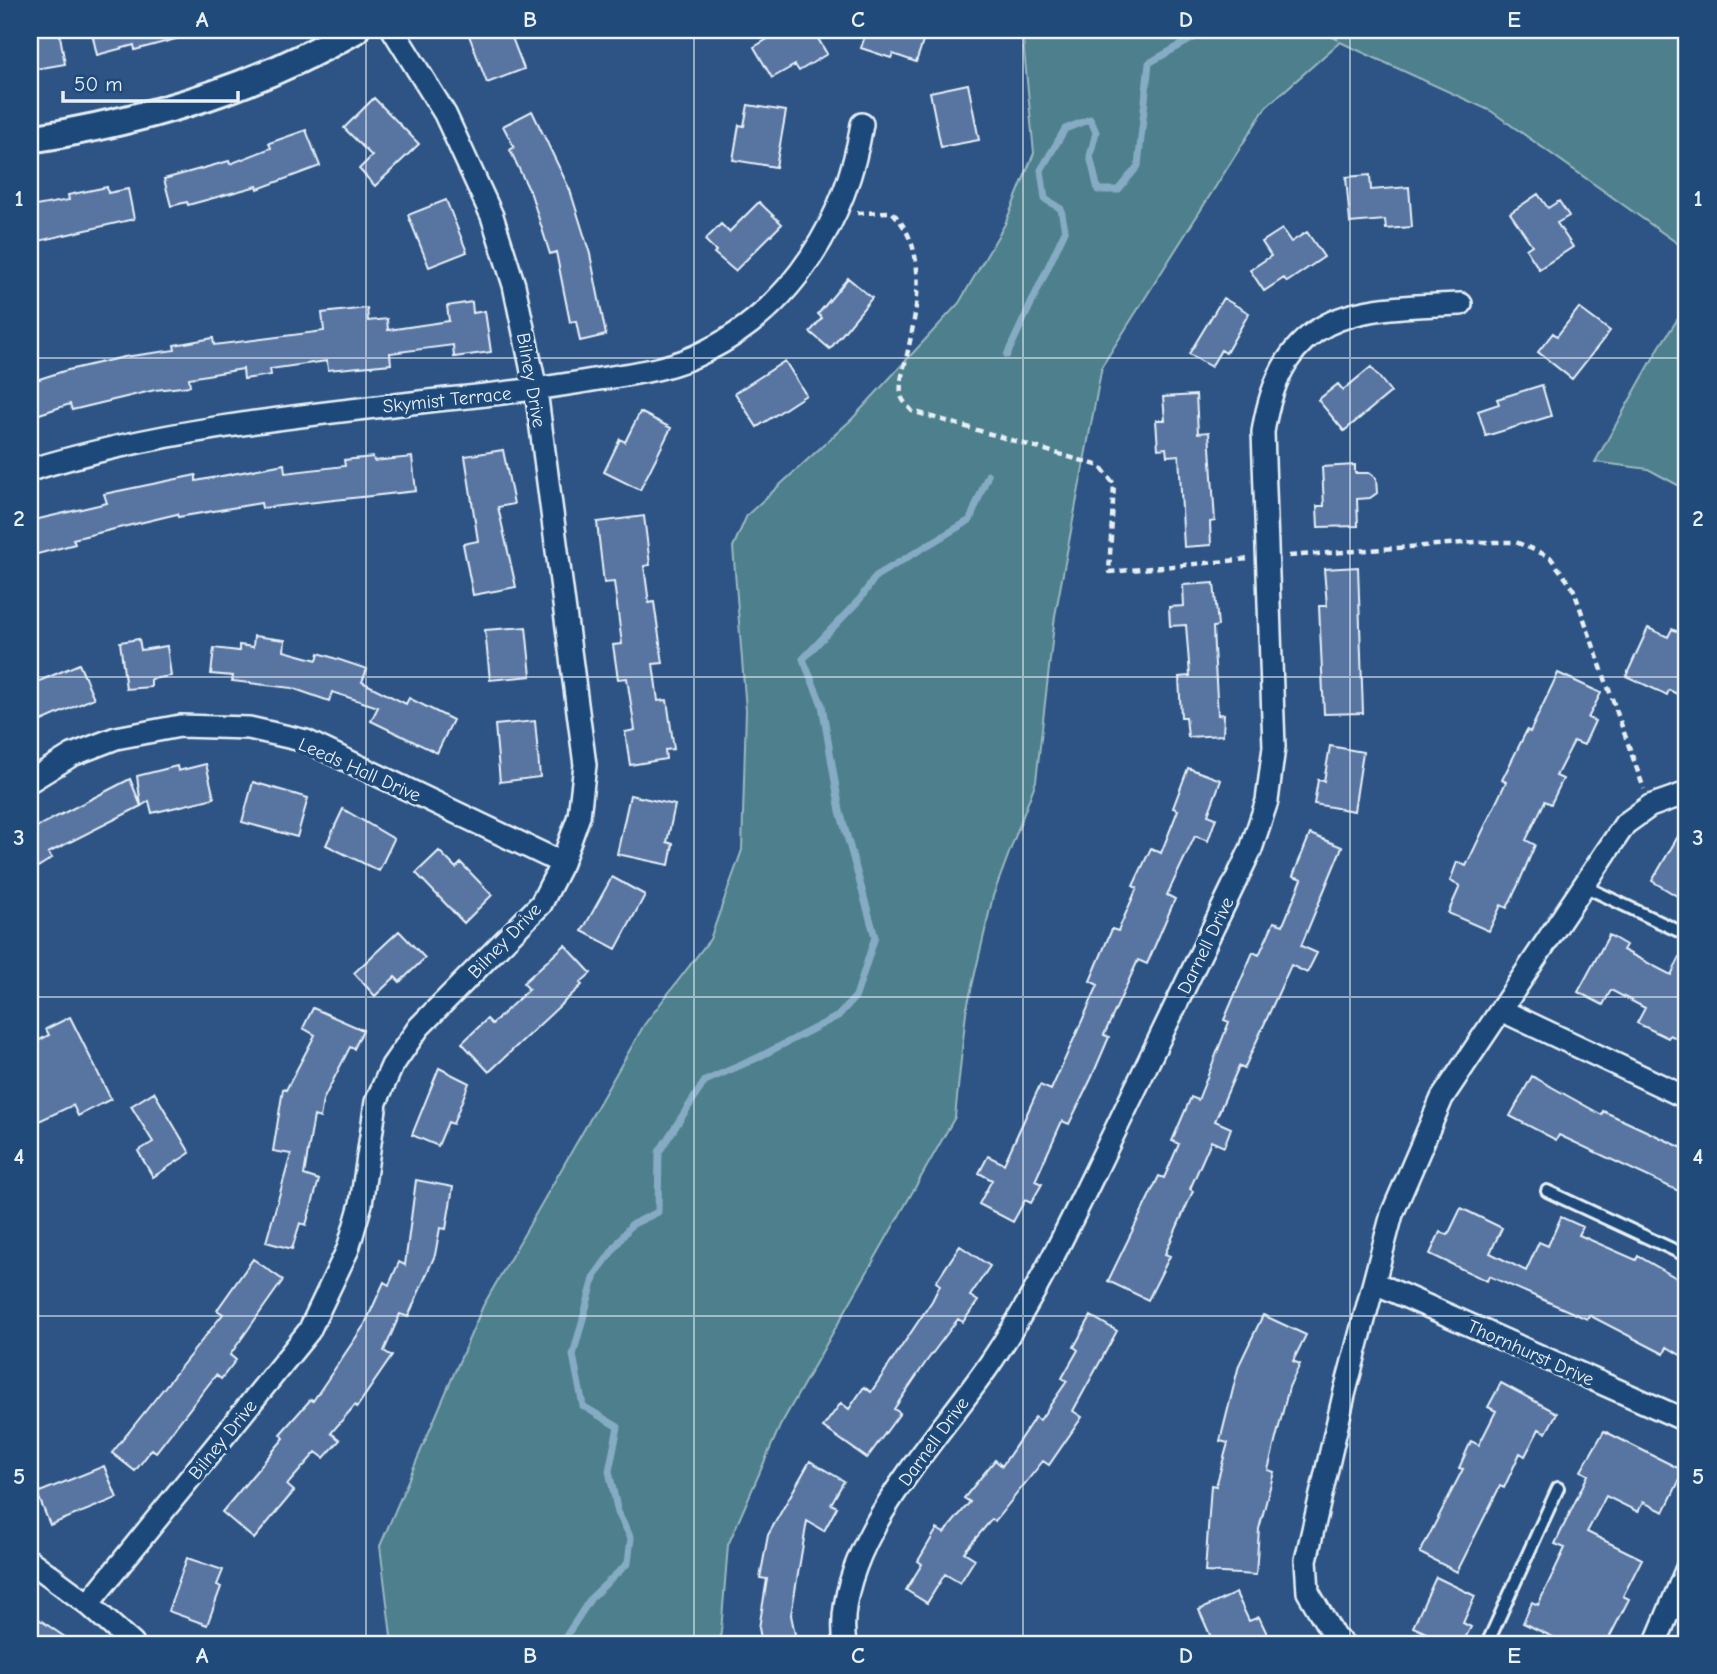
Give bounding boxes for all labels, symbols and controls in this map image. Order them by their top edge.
text: A [196,6,209,33]
text: B [523,6,537,33]
text: C [851,6,865,33]
text: D [1179,6,1193,33]
text: E [1507,6,1521,33]
scale bar [63,60,238,104]
text: 50 m [74,72,123,96]
text: 1 [14,185,24,212]
text: 1 [1693,185,1703,212]
street label: Bilney Drive [512,331,550,429]
street label: Skymist Terrace [382,382,512,418]
text: 2 [13,505,25,532]
text: 2 [1692,505,1704,532]
street label: Leeds Hall Drive [295,733,424,807]
text: 3 [13,824,25,851]
text: 3 [1692,824,1704,851]
street label: Darnell Drive [1173,893,1239,997]
street label: Bilney Drive [463,899,546,983]
text: 4 [14,1143,25,1170]
text: 4 [1693,1143,1704,1170]
street label: Thornhurst Drive [1464,1315,1597,1391]
street label: Darnell Drive [894,1393,974,1490]
street label: Bilney Drive [184,1395,262,1484]
text: 5 [13,1463,25,1490]
text: 5 [1692,1463,1704,1490]
text: A [196,1642,209,1669]
text: B [523,1642,537,1669]
text: C [851,1642,865,1669]
text: D [1179,1642,1193,1669]
text: E [1507,1642,1521,1669]

